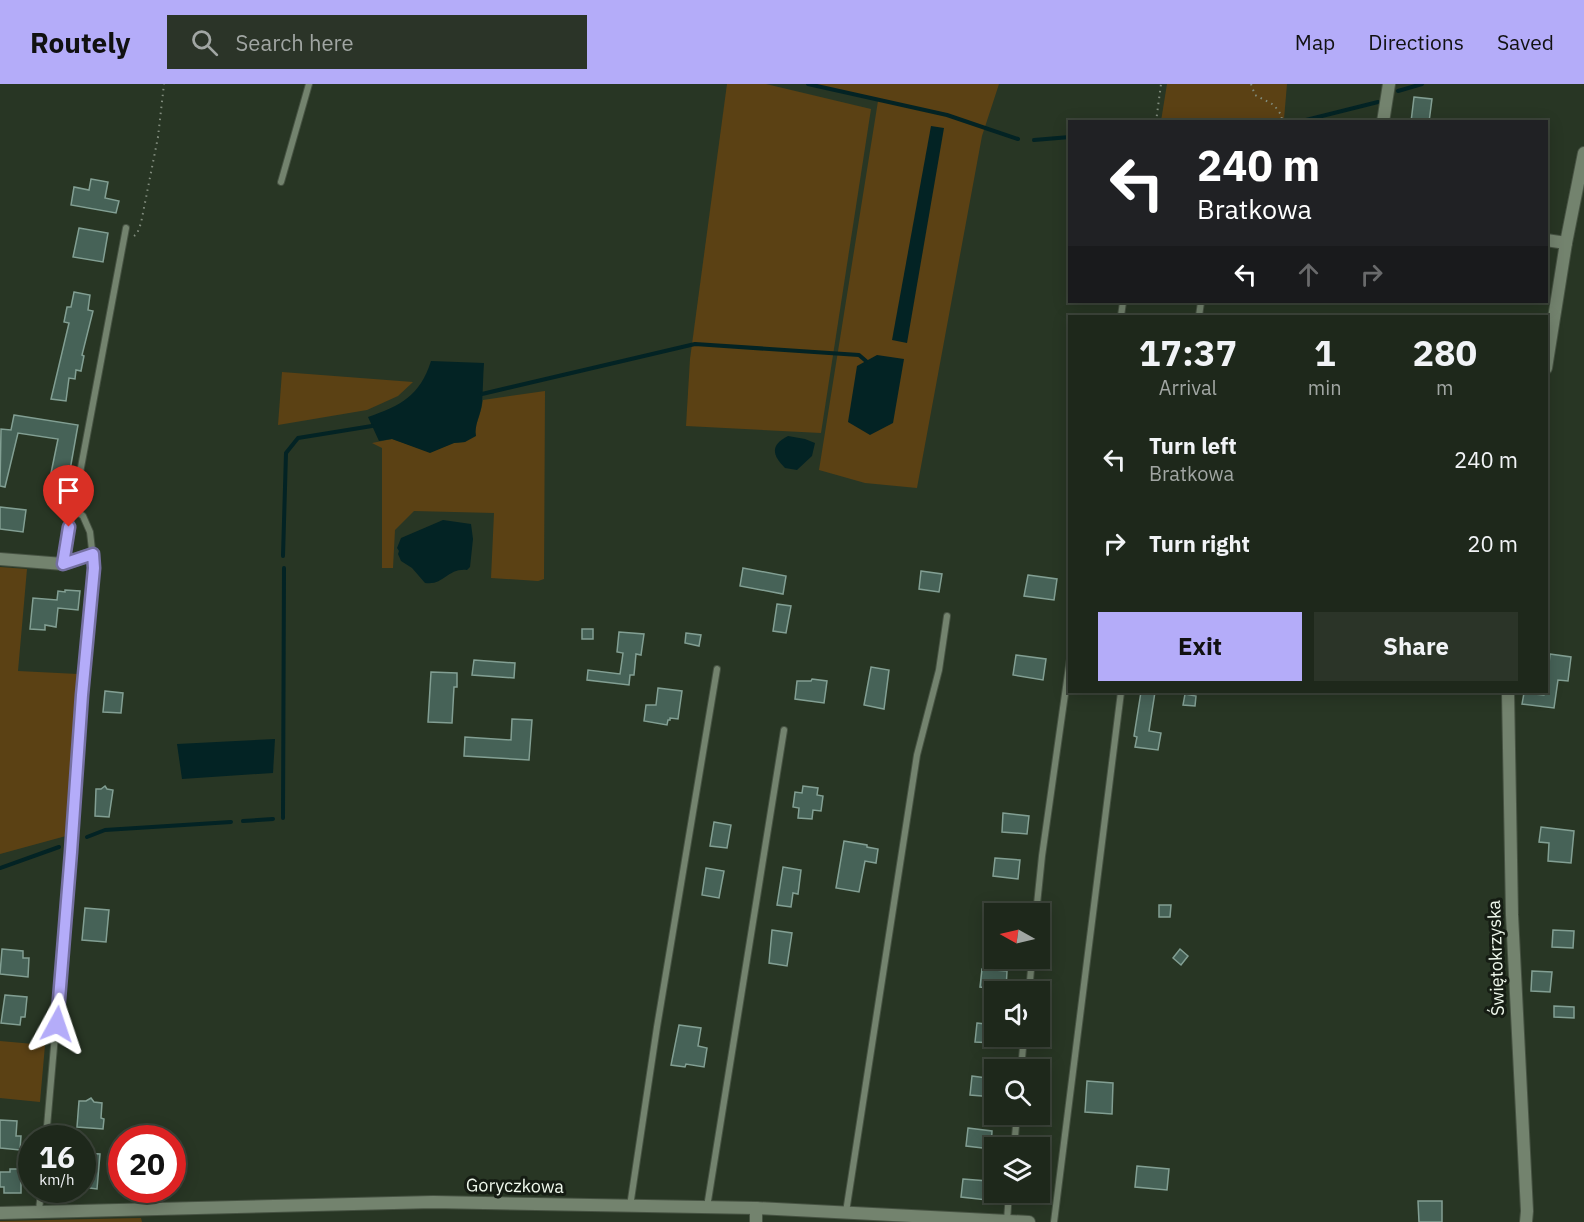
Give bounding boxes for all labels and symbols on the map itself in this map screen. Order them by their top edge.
pin [43,465,94,527]
street label: Świętokrzyska [1482,899,1509,1016]
north arrow [984,903,1050,969]
position arrow [25,992,89,1056]
speed limit sign: 20 [108,1125,186,1203]
street label: Goryczkowa [466,1173,565,1198]

